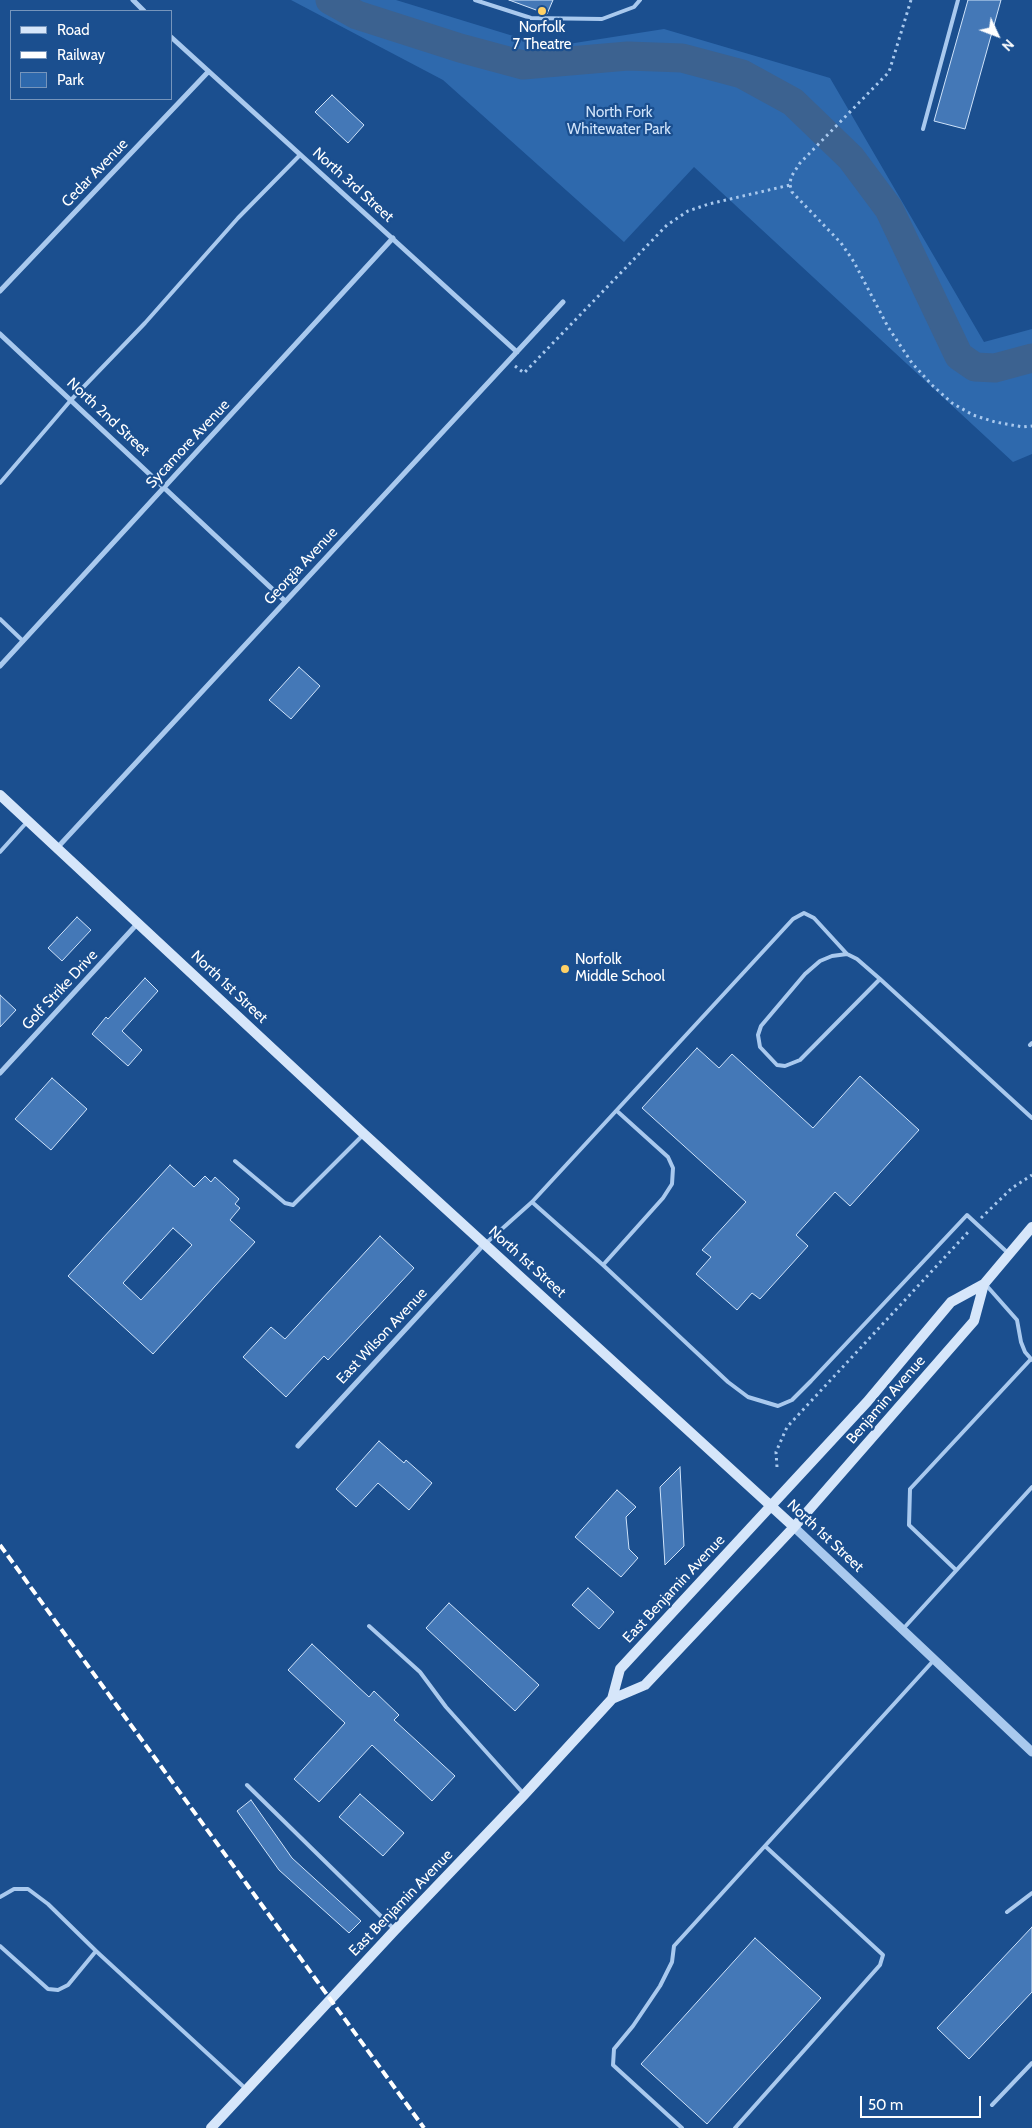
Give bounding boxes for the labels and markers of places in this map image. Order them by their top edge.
marker: Norfolk 7 Theatre [536,5,548,17]
place label: Norfolk 7 Theatre [513,19,571,54]
place label: Norfolk Middle School [575,951,665,986]
marker: Norfolk Middle School [559,963,571,975]

